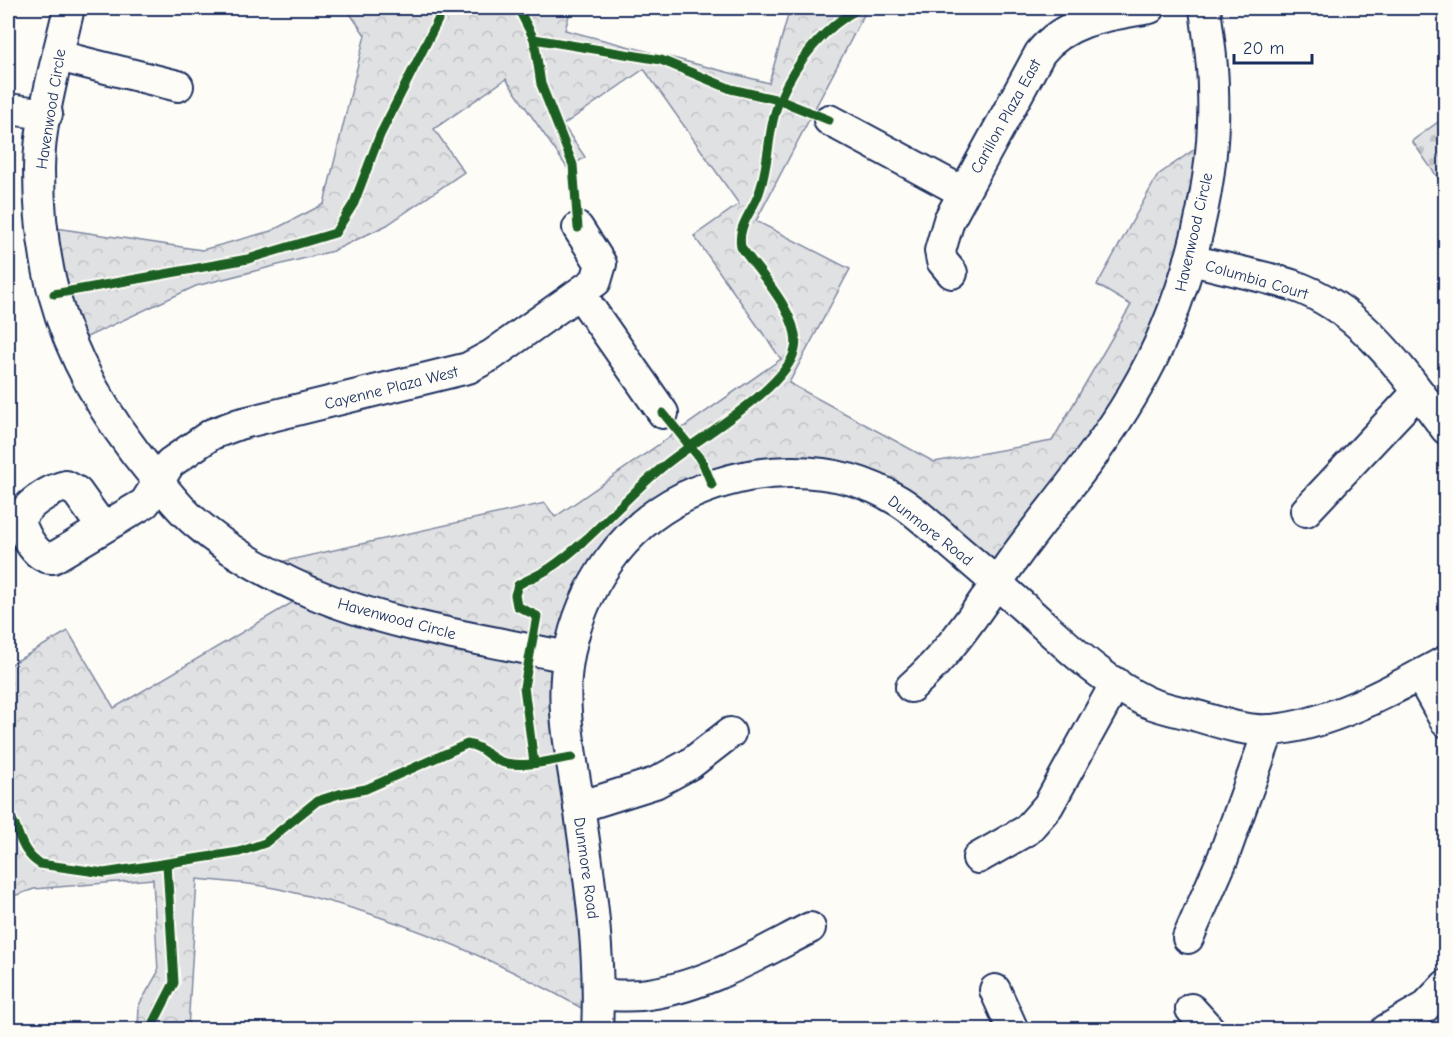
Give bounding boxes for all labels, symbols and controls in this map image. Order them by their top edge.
scale bar [1234,27,1312,65]
text: 20 m [1243,38,1284,59]
street label: Havenwood Circle [33,48,69,171]
street label: Carillon Plaza East [967,56,1045,177]
street label: Havenwood Circle [1172,171,1216,294]
street label: Columbia Court [1203,257,1311,303]
street label: Cayenne Plaza West [323,363,460,413]
street label: Dunmore Road [884,492,976,570]
street label: Havenwood Circle [336,595,458,643]
street label: Dunmore Road [570,816,602,920]

